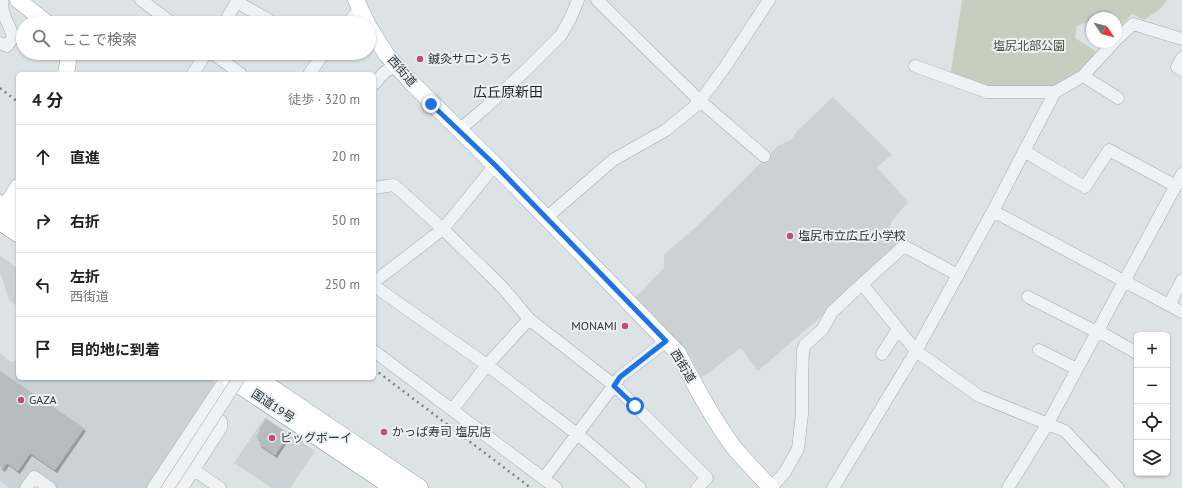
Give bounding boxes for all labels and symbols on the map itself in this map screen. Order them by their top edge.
north arrow [1086,12,1122,48]
park label: 塩尻北部公園 [993,38,1065,53]
place label: 鍼灸サロンうち [428,51,512,66]
street label: 西街道 [385,52,420,89]
marker: 鍼灸サロンうち [415,54,425,64]
district label: 広丘原新田 [473,83,543,101]
route end [422,95,440,113]
place label: 塩尻市立広丘小学校 [798,228,906,243]
marker: 塩尻市立広丘小学校 [785,231,795,241]
place label: MONAMI [571,318,617,333]
marker: MONAMI [620,321,630,331]
street label: 西街道 [668,346,699,385]
street label: 国道19号 [249,386,298,426]
place label: GAZA [29,392,57,407]
marker: GAZA [16,395,26,405]
route start [626,397,644,415]
place label: かっぱ寿司 塩尻店 [392,424,491,439]
marker: かっぱ寿司 塩尻店 [379,427,389,437]
place label: ビッグボーイ [280,430,352,445]
marker: ビッグボーイ [267,433,277,443]

